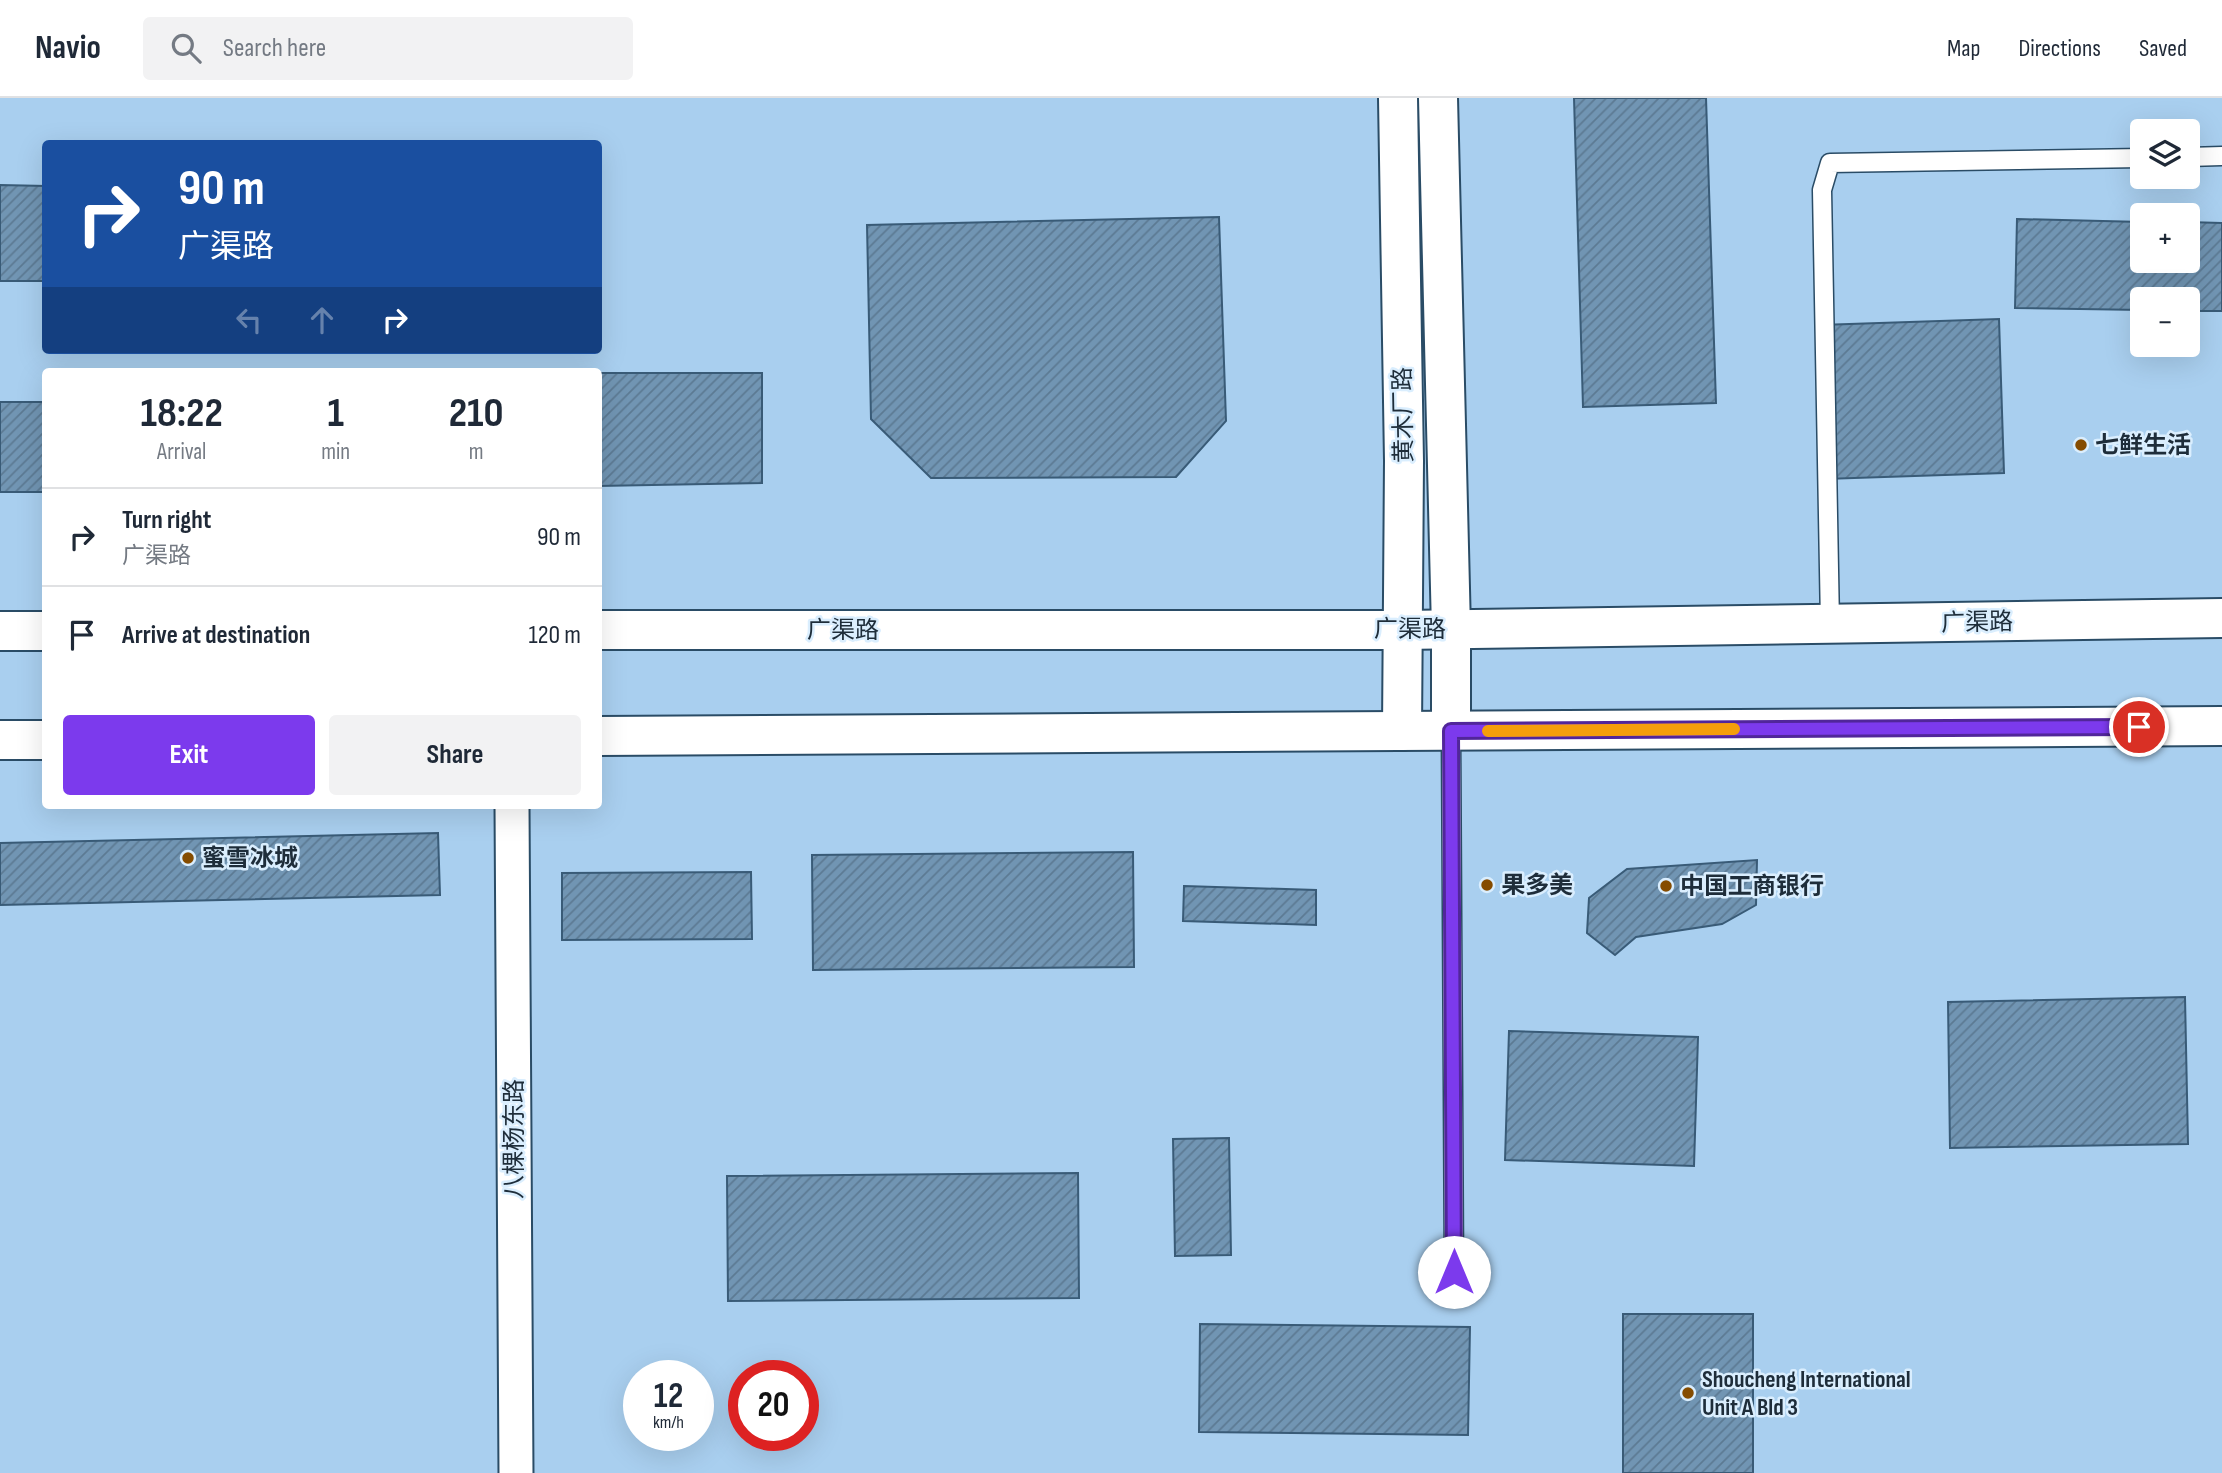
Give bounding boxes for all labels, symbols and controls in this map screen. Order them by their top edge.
search box [143,17,633,80]
text: Navio [35,28,101,68]
icon: search [167,29,205,67]
text: Search here [223,33,326,64]
text: Map [1947,34,1980,63]
text: Directions [2018,34,2101,63]
text: Saved [2139,34,2187,63]
map controls [2130,119,2200,357]
button: layers [2130,119,2200,189]
text: 90 m [178,160,265,219]
icon: right [63,168,154,259]
button: + [2130,203,2200,273]
text: 广渠路 [178,228,274,267]
button: − [2130,287,2200,357]
icon: left [230,301,268,339]
icon: ahead [303,301,341,339]
icon: right [376,301,414,339]
street label: 黄木厂路 [1388,367,1419,463]
text: 18:22 [140,388,223,439]
text: 1 [328,388,344,439]
text: 210 [449,388,504,439]
place label: 七鲜生活 [2095,431,2191,460]
marker: 七鲜生活 [2073,437,2089,453]
text: Arrival [157,438,206,466]
text: min [321,438,350,466]
text: m [469,438,483,466]
text: Turn right [122,505,211,536]
icon: right [63,518,101,556]
text: 90 m [537,522,581,553]
text: 广渠路 [122,542,191,570]
street label: 广渠路 [1941,607,2013,638]
street label: 广渠路 [1374,615,1446,644]
icon: arrive [63,616,101,654]
street label: 广渠路 [807,616,879,645]
text: Arrive at destination [122,620,310,651]
text: 120 m [528,620,581,651]
pin [2109,697,2169,757]
icon: arrive [2120,708,2158,746]
button: Exit [63,715,315,795]
button: Share [329,715,581,795]
place label: 蜜雪冰城 [202,844,298,873]
marker: 蜜雪冰城 [180,850,196,866]
place label: 果多美 [1501,871,1573,900]
place label: 中国工商银行 [1680,872,1824,901]
marker: 果多美 [1479,877,1495,893]
marker: 中国工商银行 [1658,878,1674,894]
street label: 八棵杨东路 [500,1079,529,1199]
position arrow [1417,1235,1491,1309]
speed limit sign: 20 [728,1360,819,1451]
place label: Shoucheng International Unit A Bld 3 [1702,1365,1911,1422]
text: 12 [654,1375,683,1418]
marker: Shoucheng International Unit A Bld 3 [1680,1385,1696,1401]
text: km/h [653,1412,684,1433]

